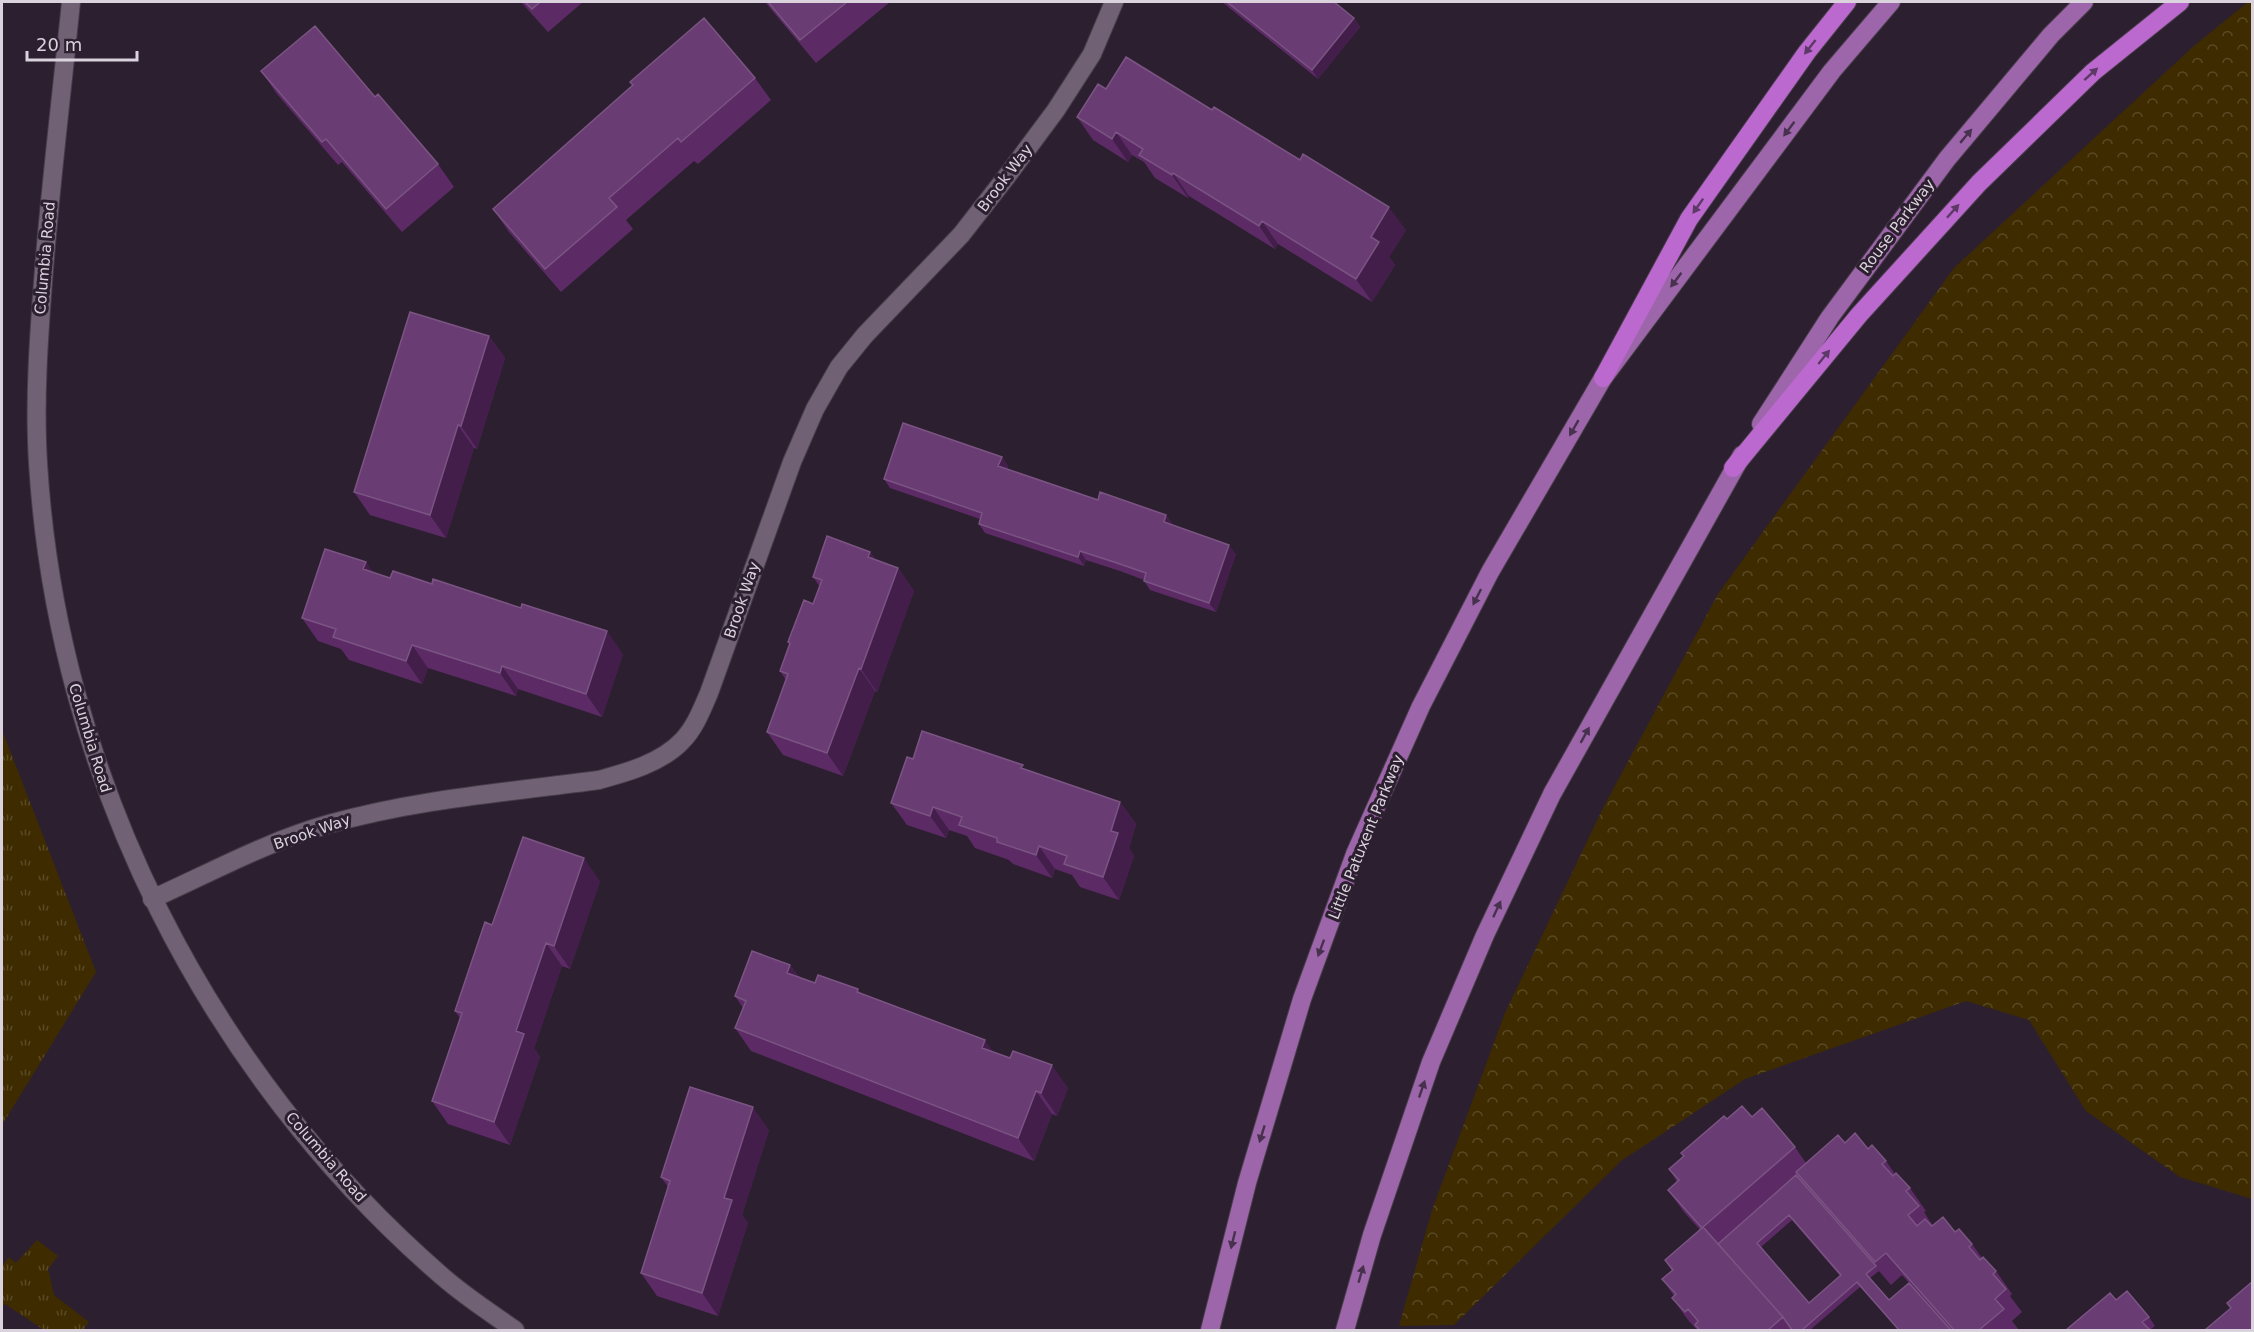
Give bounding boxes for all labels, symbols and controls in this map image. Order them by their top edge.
scale bar [27,24,136,62]
text: 20 m [36,34,82,55]
one-way arrow [1804,39,1817,55]
one-way arrow [2084,67,2099,81]
one-way arrow [1783,121,1795,136]
one-way arrow [1960,128,1973,144]
street label: Brook Way [974,141,1036,215]
street label: Rouse Parkway [1856,175,1938,277]
one-way arrow [1692,198,1704,214]
street label: Columbia Road [31,201,59,315]
one-way arrow [1946,204,1960,219]
one-way arrow [1670,272,1682,288]
one-way arrow [1817,350,1830,365]
one-way arrow [1568,420,1579,436]
street label: Brook Way [720,559,764,641]
one-way arrow [1472,589,1482,606]
street label: Columbia Road [65,681,115,795]
one-way arrow [1580,726,1590,743]
street label: Little Patuxent Parkway [1325,752,1407,922]
street label: Brook Way [271,810,353,854]
one-way arrow [1493,901,1502,918]
one-way arrow [1316,939,1325,957]
one-way arrow [1417,1080,1427,1098]
street label: Columbia Road [282,1108,370,1206]
one-way arrow [1257,1125,1266,1143]
one-way arrow [1227,1231,1237,1249]
one-way arrow [1357,1265,1366,1283]

